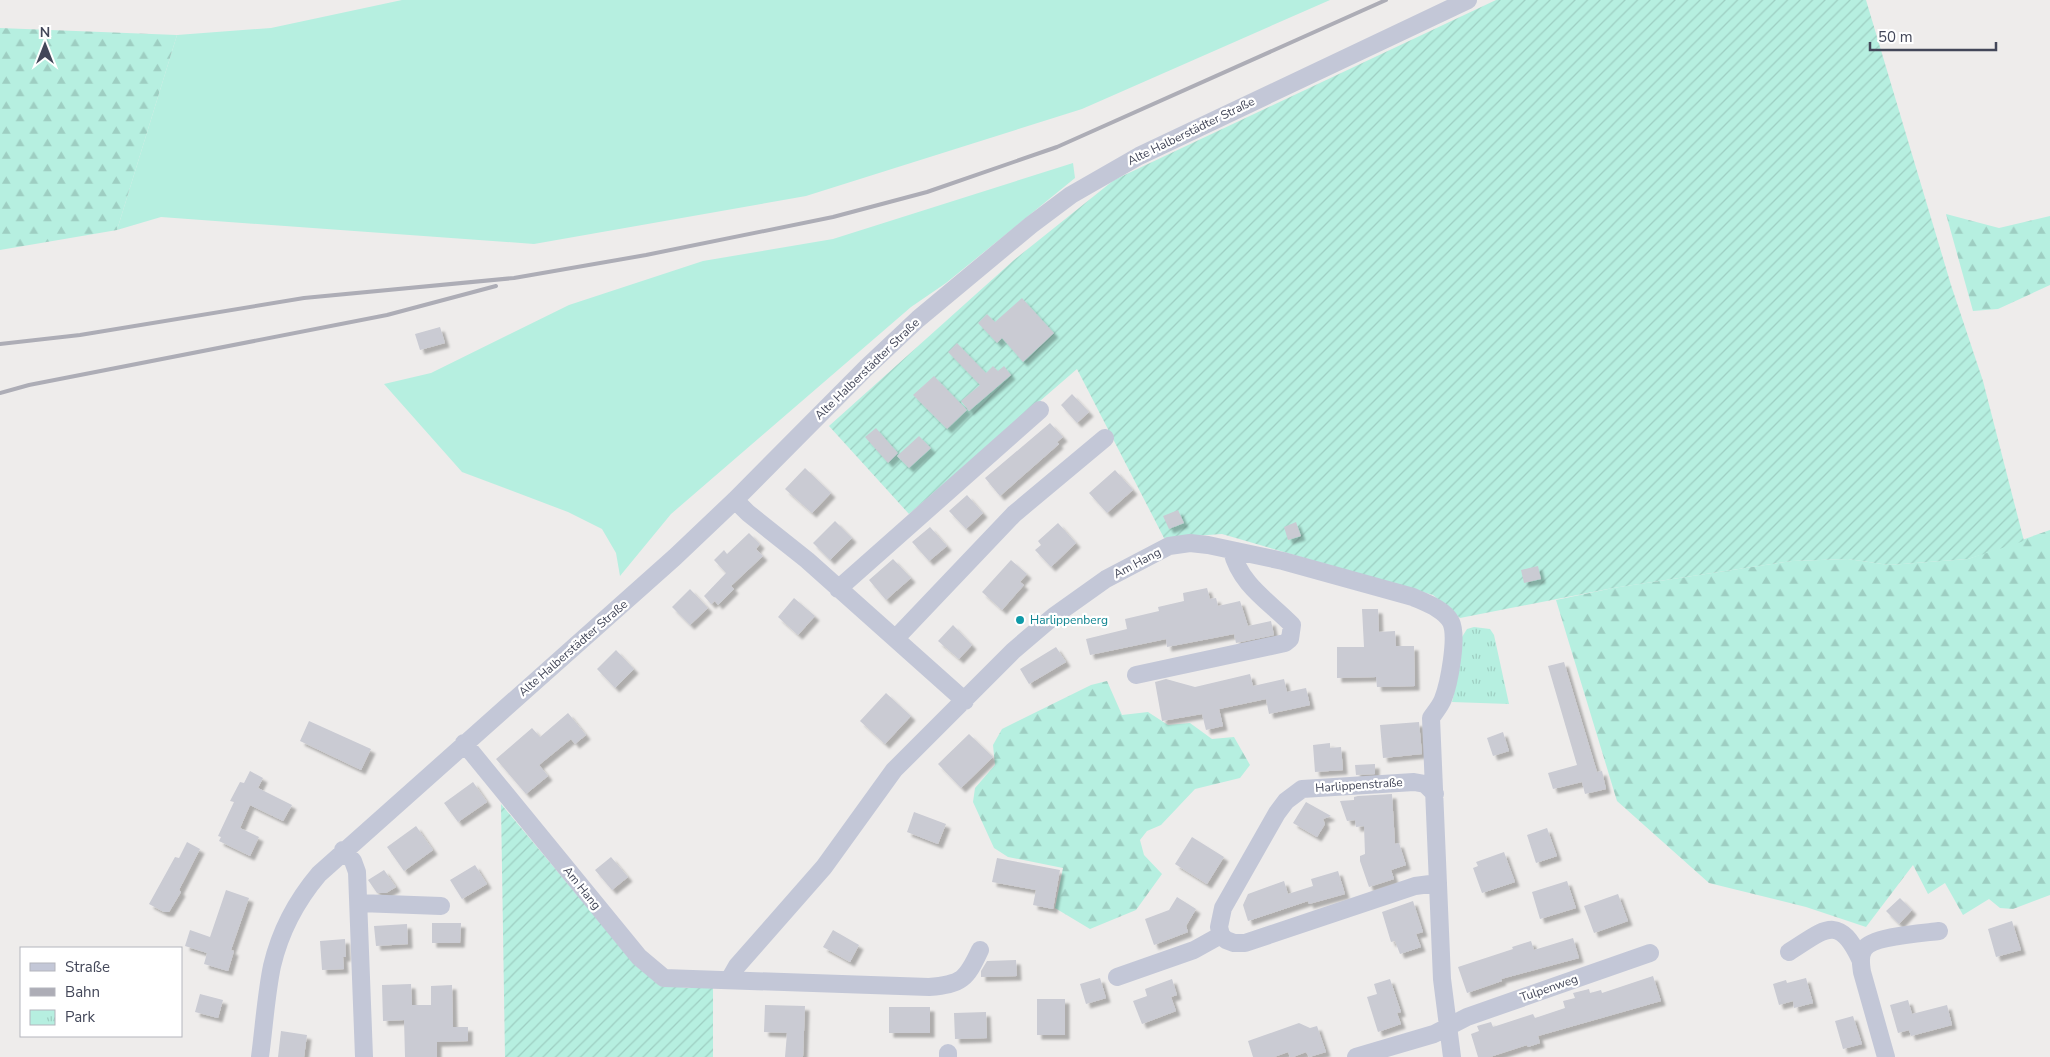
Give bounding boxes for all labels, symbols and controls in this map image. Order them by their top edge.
north arrow [20,20,70,70]
scale bar [1870,20,1996,52]
text: N [40,23,50,42]
text: 50 m [1878,27,1913,47]
street label: Alte Halberstädter Straße [1125,93,1257,169]
street label: Alte Halberstädter Straße [811,315,923,423]
street label: Am Hang [1111,544,1163,582]
street label: Alte Halberstädter Straße [515,596,631,700]
place label: Harlippenberg [1030,612,1108,628]
marker: Harlippenberg [1014,614,1026,626]
street label: Harlippenstraße [1315,774,1403,796]
street label: Am Hang [560,863,604,913]
legend [20,947,182,1037]
text: Straße [65,957,110,977]
street label: Tulpenweg [1518,971,1580,1005]
text: Bahn [65,982,100,1002]
text: Park [65,1007,95,1027]

